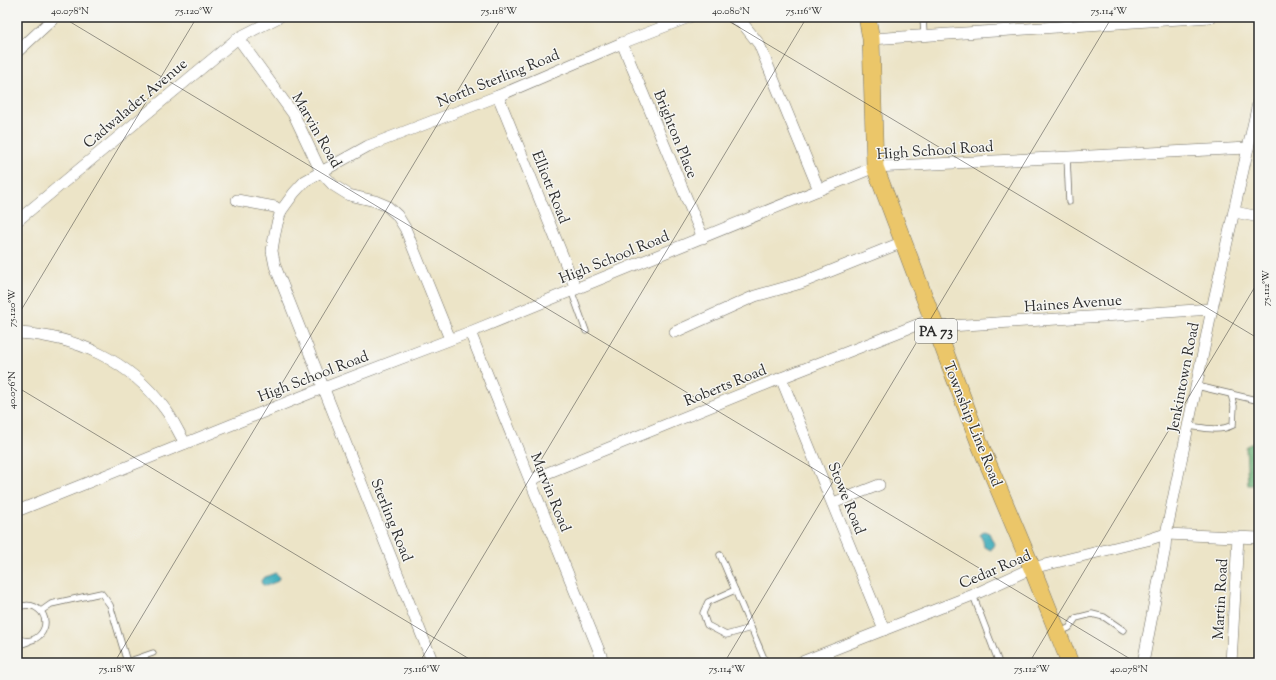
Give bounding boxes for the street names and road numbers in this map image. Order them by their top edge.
street label: North Sterling Road [434,45,564,114]
street label: Cadwalader Avenue [79,54,193,154]
street label: Brighton Place [647,87,702,182]
street label: Marvin Road [286,89,346,173]
street label: High School Road [876,137,995,166]
street label: Elliott Road [525,148,574,228]
street label: High School Road [556,227,673,290]
street label: Haines Avenue [1024,291,1123,318]
road number: PA 73 [915,319,957,343]
street label: Jenkintown Road [1163,320,1205,435]
street label: High School Road [255,346,372,408]
street label: Township Line Road [937,359,1007,491]
street label: Roberts Road [681,360,770,412]
street label: Marvin Road [524,450,575,536]
street label: Stowe Road [822,459,870,538]
street label: Sterling Road [364,476,417,566]
street label: Cedar Road [956,546,1035,595]
street label: Martin Road [1209,557,1234,640]

